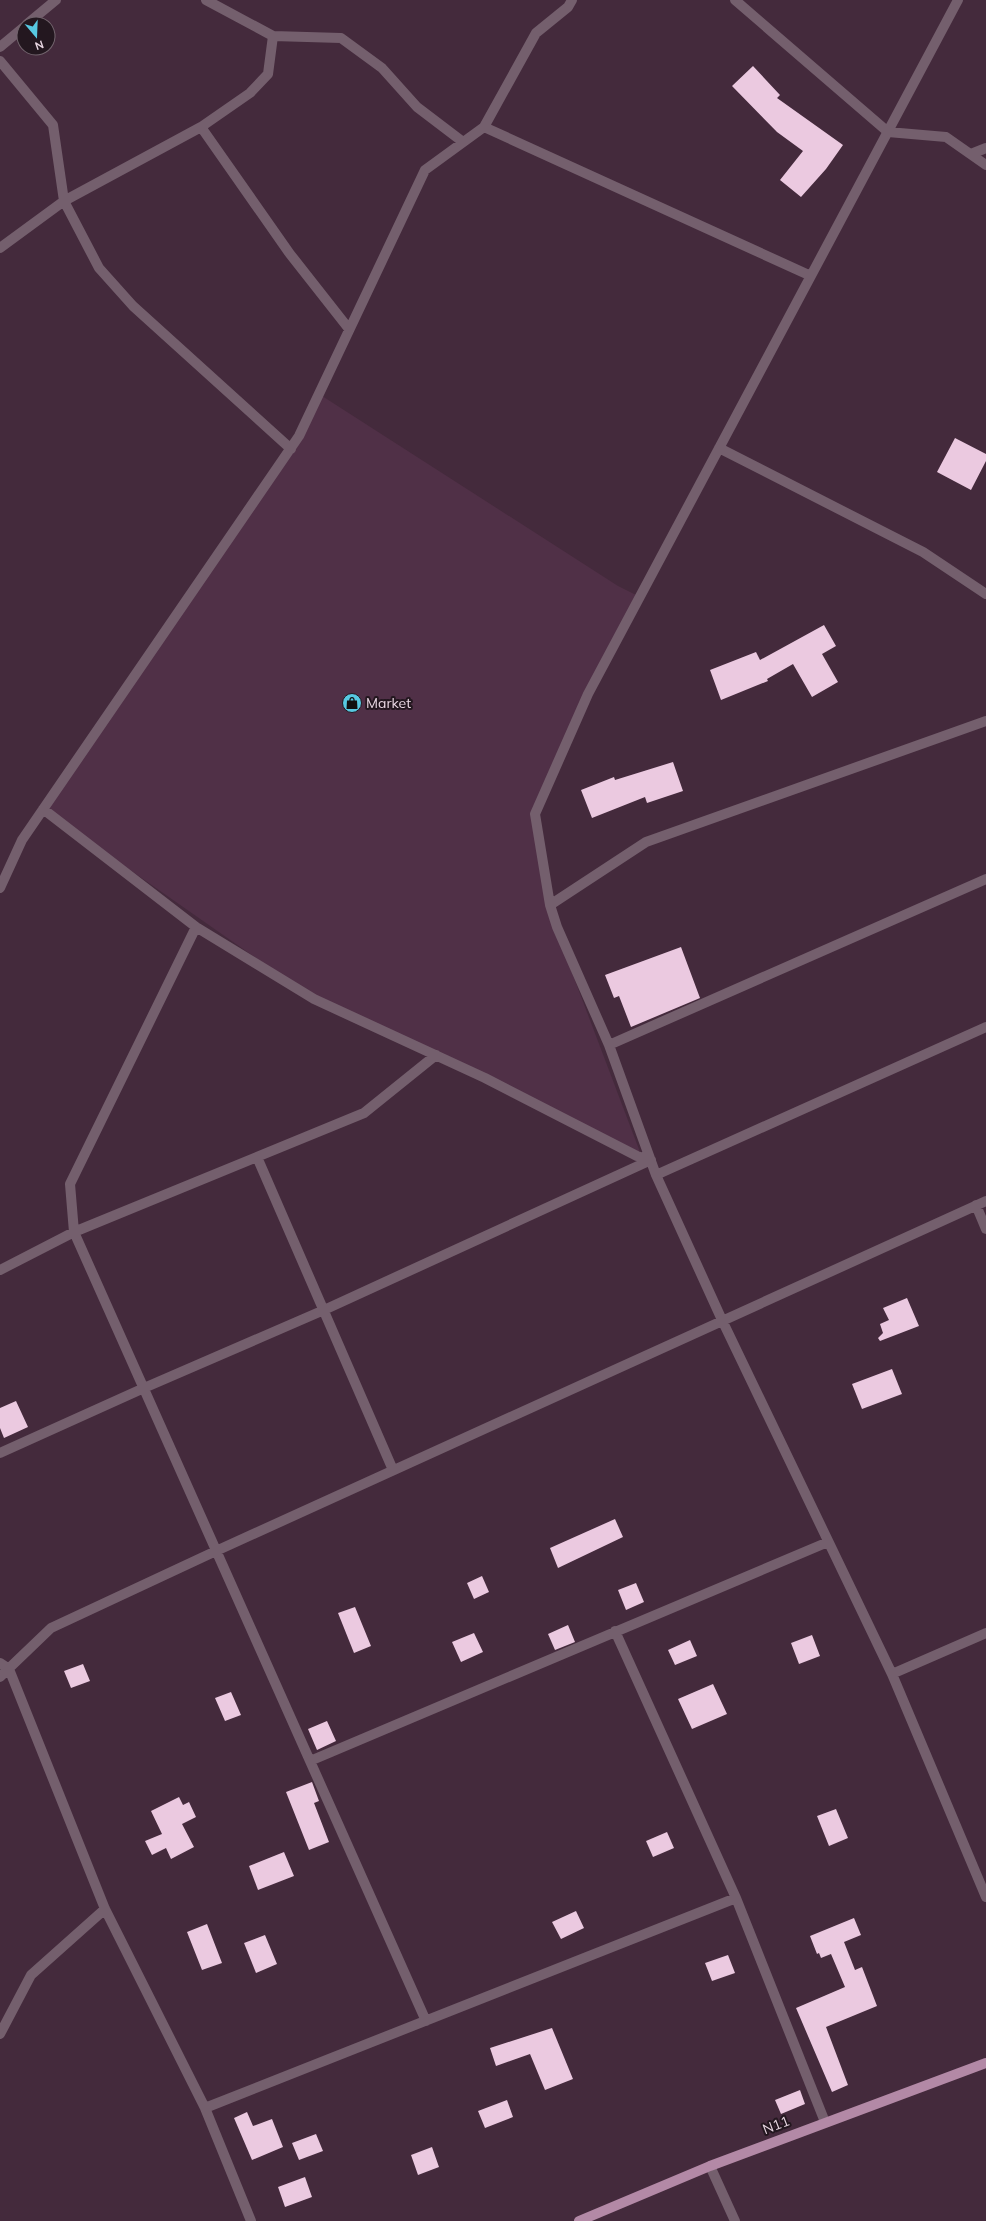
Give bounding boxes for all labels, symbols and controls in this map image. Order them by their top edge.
north arrow [16,16,56,56]
text: N [33,37,45,53]
shop icon: Market [341,692,363,714]
place label: Market [366,694,411,712]
street label: N11 [760,2112,792,2138]

